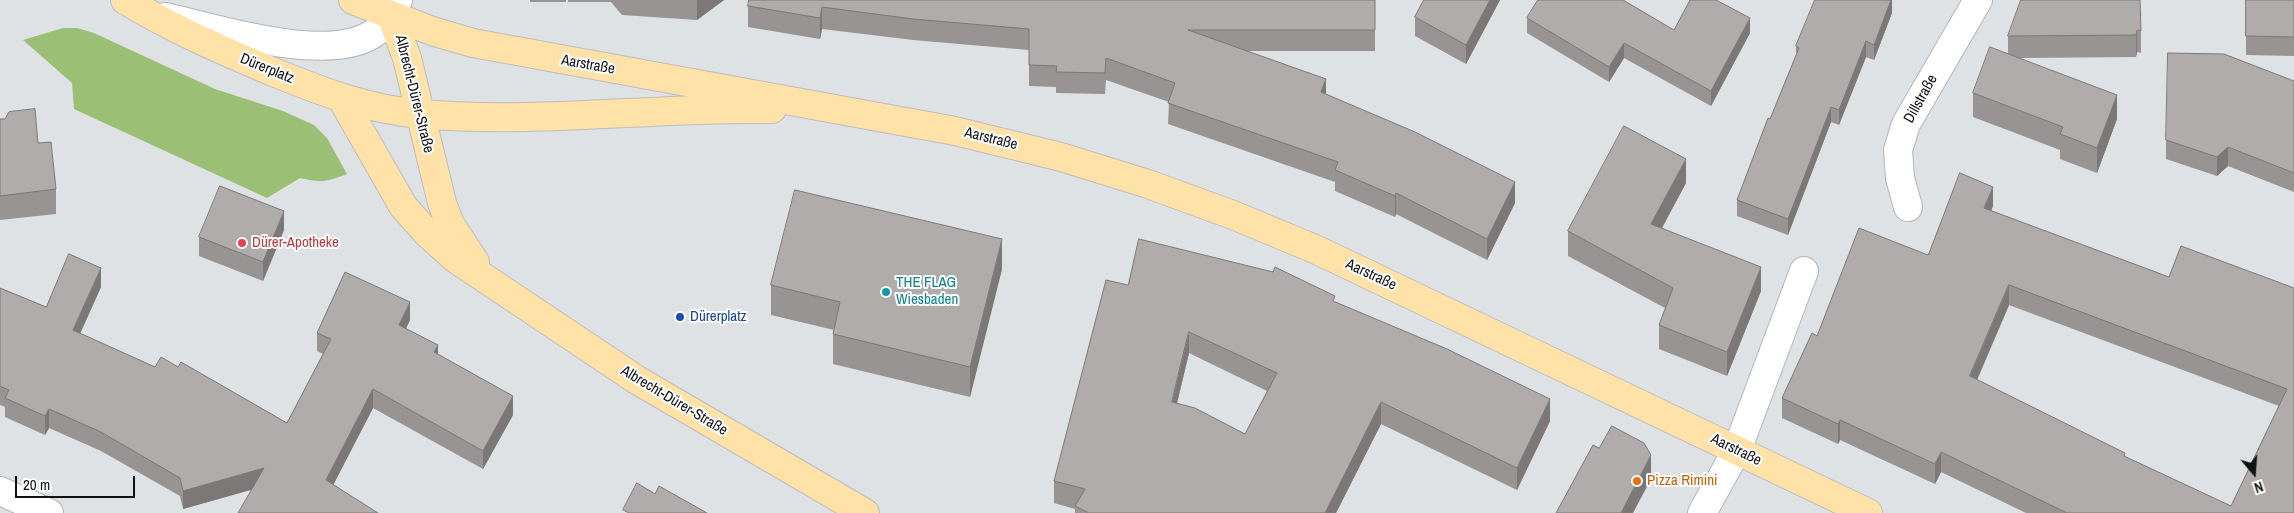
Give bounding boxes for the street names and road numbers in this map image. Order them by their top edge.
street label: Albrecht-Dürer-Straße [391,33,437,155]
street label: Dürerplatz [237,50,297,88]
street label: Aarstraße [560,51,616,79]
street label: Dillstraße [1900,72,1942,126]
street label: Aarstraße [963,124,1019,154]
street label: Aarstraße [1343,255,1399,295]
street label: Albrecht-Dürer-Straße [618,362,730,440]
street label: Aarstraße [1708,430,1764,470]

